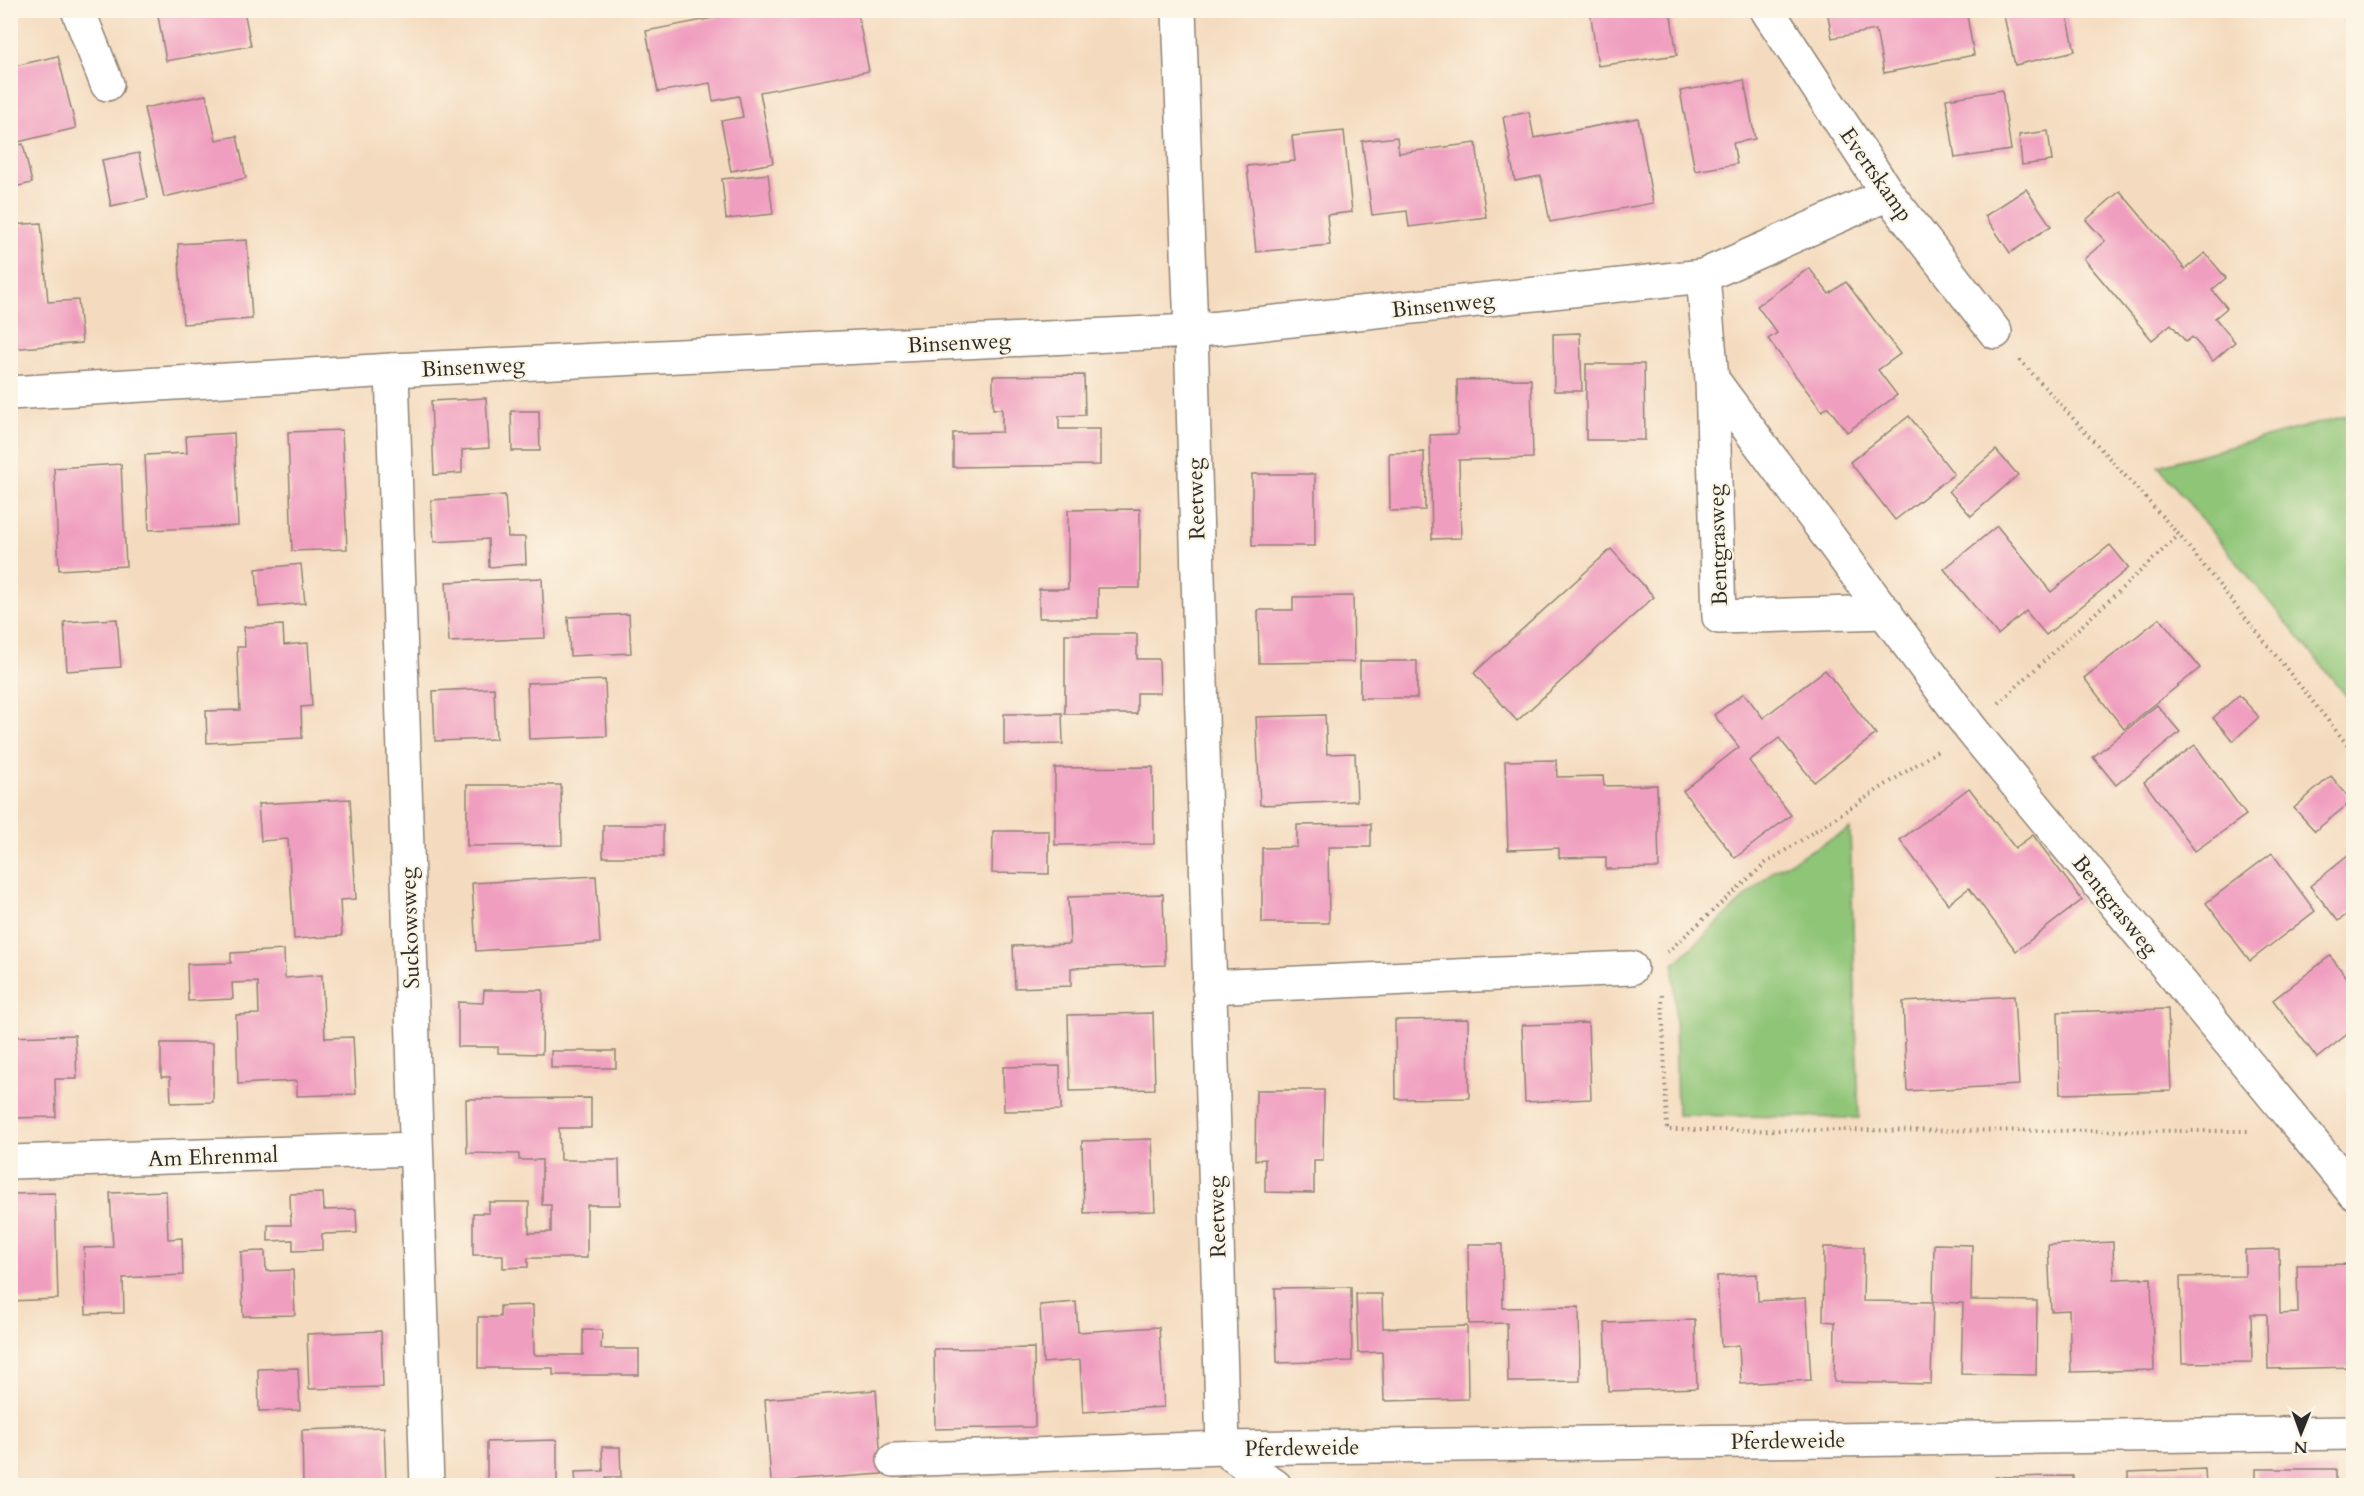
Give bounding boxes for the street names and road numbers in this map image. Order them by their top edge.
street label: Evertskamp [1833,121,1920,228]
street label: Binsenweg [1390,285,1497,325]
street label: Binsenweg [907,325,1012,361]
street label: Binsenweg [421,349,526,385]
street label: Reetweg [1180,457,1212,541]
street label: Bentgrasweg [1701,483,1735,606]
street label: Bentgrasweg [2065,849,2166,963]
street label: Suckowsweg [393,866,427,989]
street label: Am Ehrenmal [148,1140,279,1174]
street label: Reetweg [1201,1175,1233,1259]
street label: Pferdeweide [1730,1425,1846,1457]
street label: Pferdeweide [1244,1432,1360,1464]

